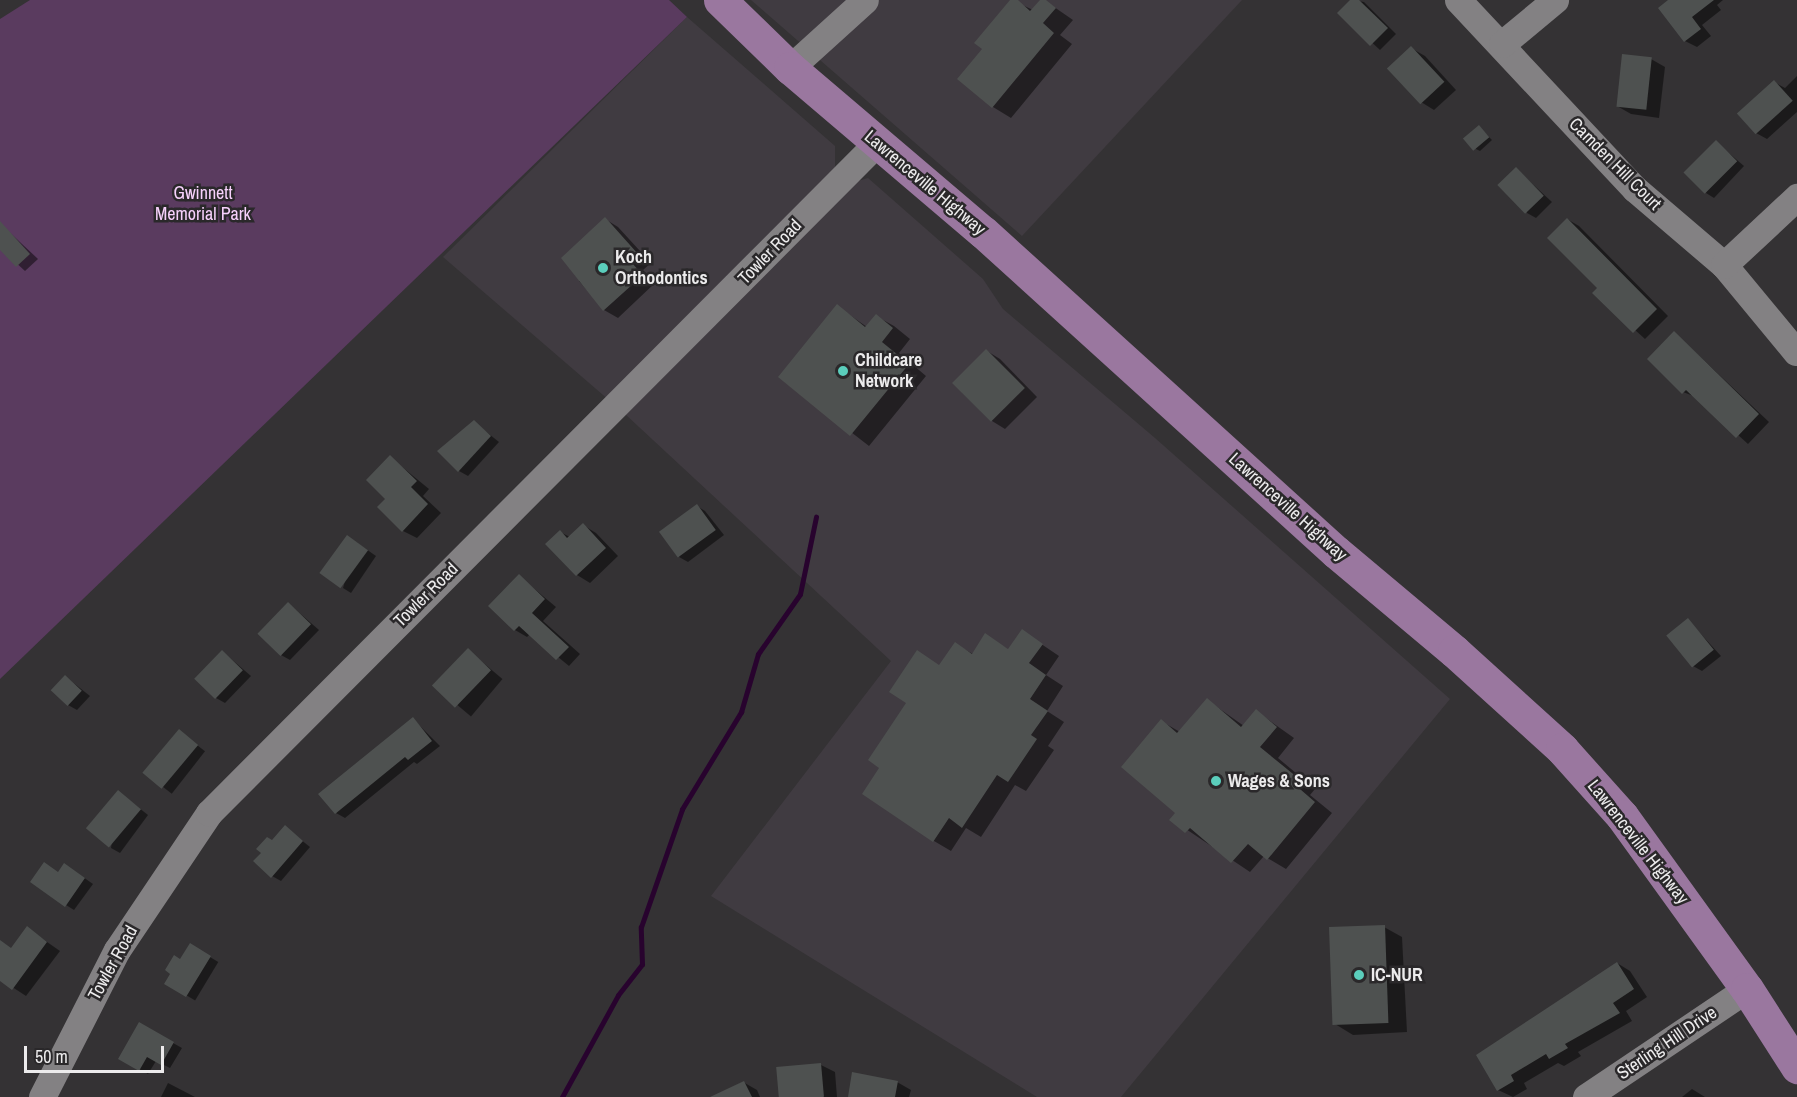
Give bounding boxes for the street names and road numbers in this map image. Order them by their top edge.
street label: Camden Hill Court [1564,113,1666,215]
street label: Lawrenceville Highway [860,126,990,240]
street label: Towler Road [734,215,806,289]
street label: Lawrenceville Highway [1224,448,1352,566]
street label: Towler Road [389,558,463,632]
street label: Lawrenceville Highway [1583,776,1693,908]
street label: Towler Road [84,922,142,1004]
street label: Sterling Hill Drive [1613,1002,1721,1084]

